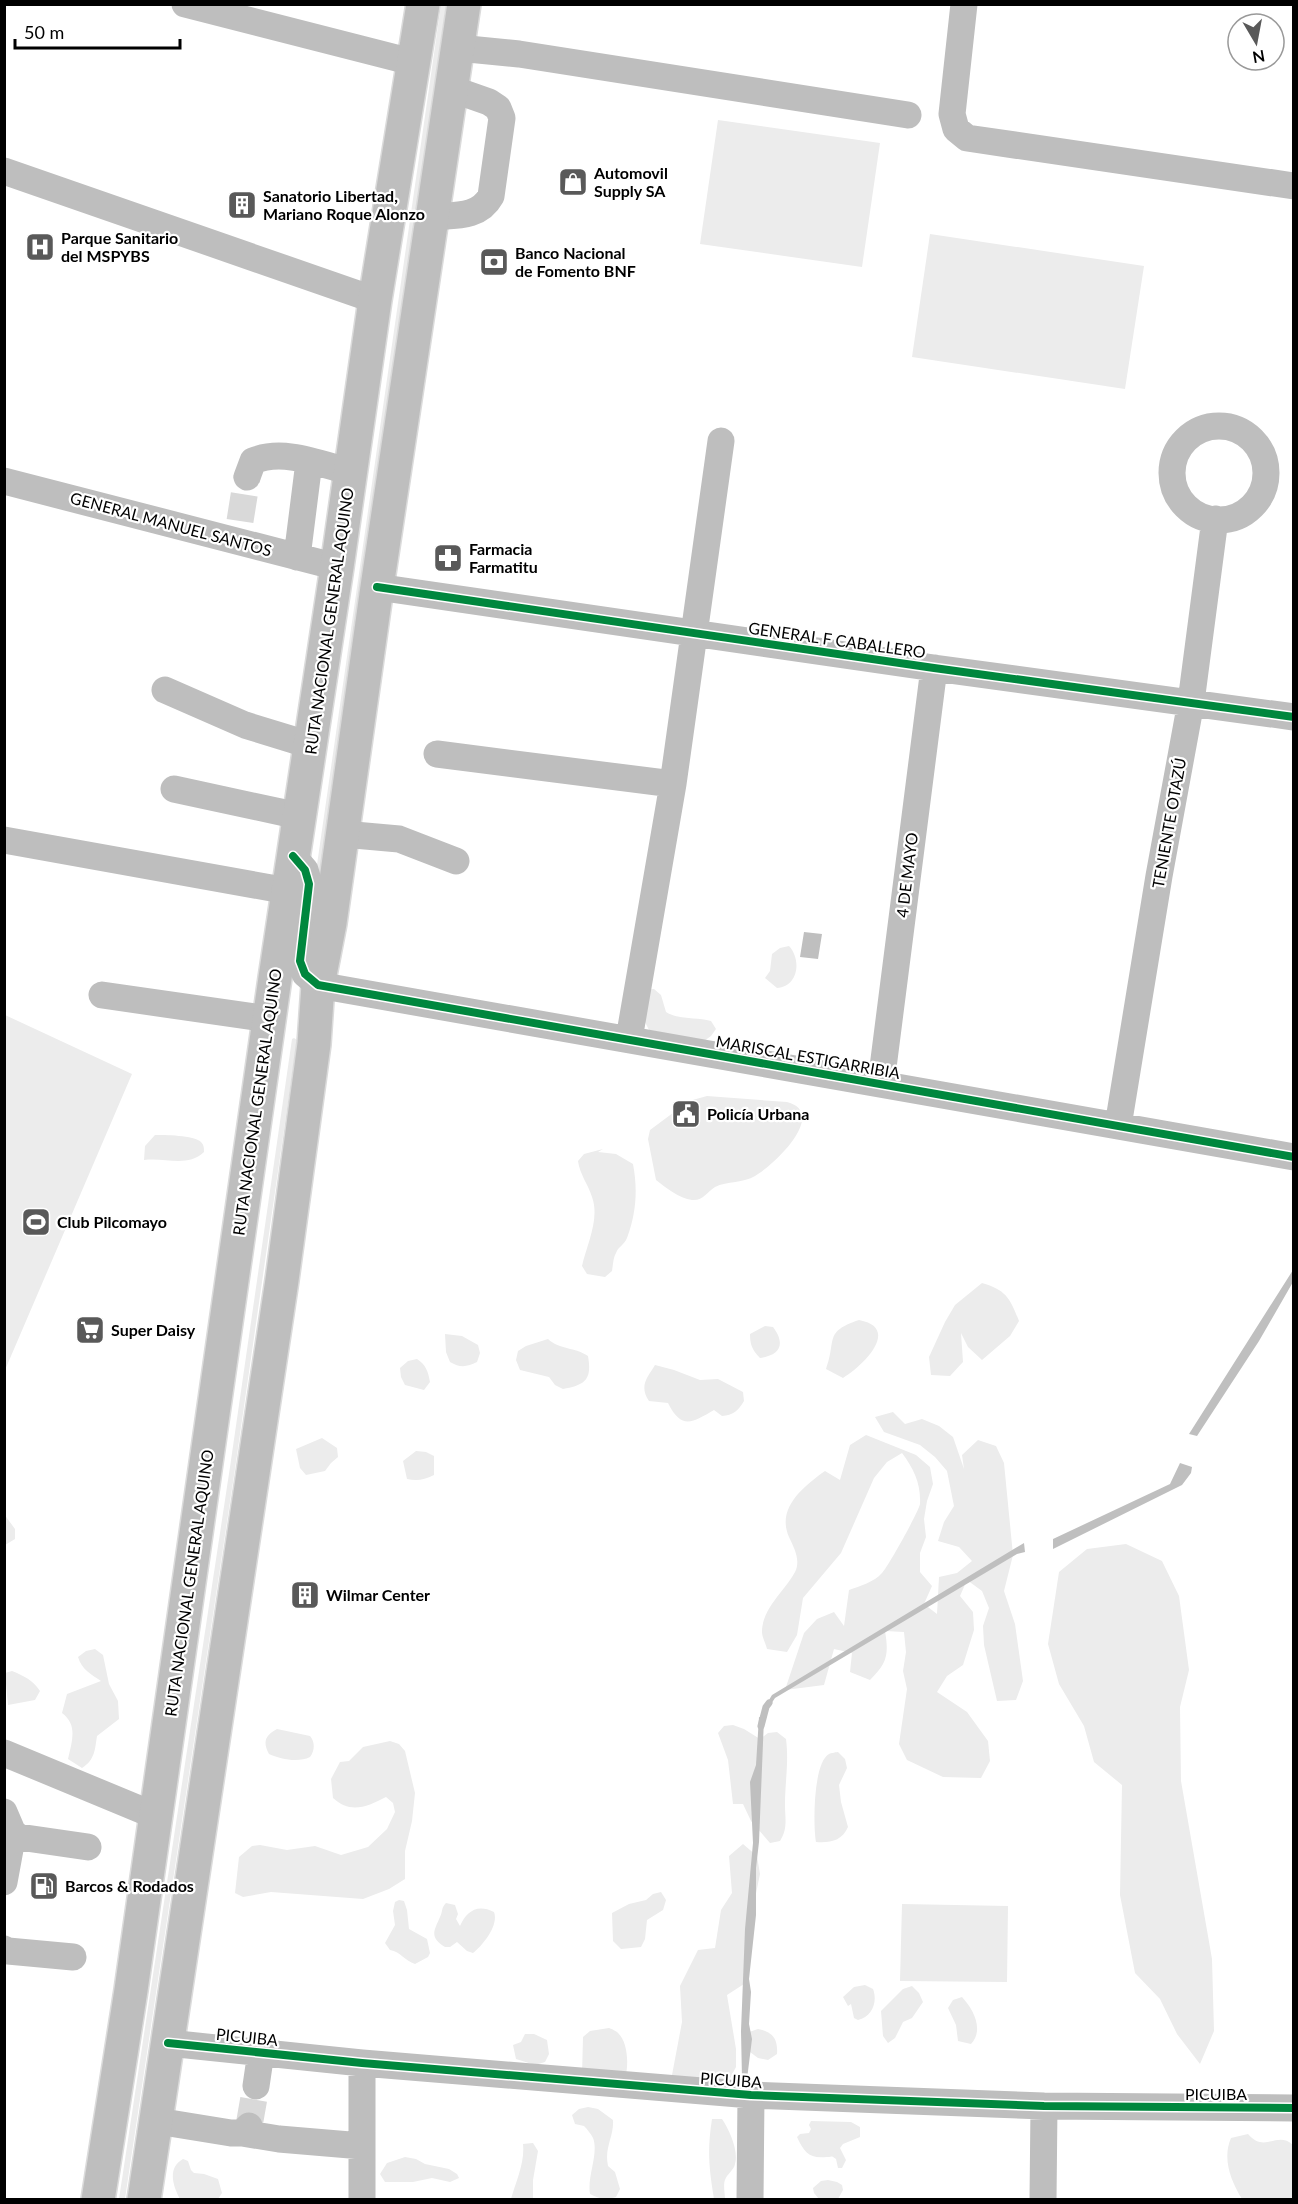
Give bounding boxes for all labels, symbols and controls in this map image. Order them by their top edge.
scale bar [15,12,180,50]
north arrow [1226,12,1286,72]
text: 50 m [24,21,64,43]
text: N [1251,47,1266,68]
place label: Automovil Supply SA [593,163,668,200]
shop icon: Automovil Supply SA [557,166,589,198]
place label: Sanatorio Libertad, Mariano Roque Alonzo [263,186,425,223]
building icon: Sanatorio Libertad, Mariano Roque Alonzo [226,189,258,221]
place label: Parque Sanitario del MSPYBS [61,228,178,265]
hospital icon: Parque Sanitario del MSPYBS [24,231,56,263]
place label: Banco Nacional de Fomento BNF [515,243,636,280]
bank icon: Banco Nacional de Fomento BNF [478,246,510,278]
street label: RUTA NACIONAL GENERAL AQUINO [300,486,357,756]
street label: GENERAL MANUEL SANTOS [68,487,274,560]
place label: Farmacia Farmatitu [469,539,538,576]
pharmacy icon: Farmacia Farmatitu [432,542,464,574]
street label: GENERAL F CABALLERO [747,618,927,661]
street label: TENIENTE OTAZÚ [1148,756,1189,890]
street label: 4 DE MAYO [892,831,921,919]
street label: RUTA NACIONAL GENERAL AQUINO [228,967,285,1237]
street label: MARISCAL ESTIGARRIBIA [715,1031,902,1082]
public building icon: Policía Urbana [670,1098,702,1130]
place label: Policía Urbana [707,1104,809,1123]
sports icon: Club Pilcomayo [20,1206,52,1238]
place label: Club Pilcomayo [57,1212,167,1231]
supermarket icon: Super Daisy [74,1314,106,1346]
place label: Super Daisy [111,1320,196,1339]
street label: RUTA NACIONAL GENERAL AQUINO [160,1448,217,1718]
building icon: Wilmar Center [289,1579,321,1611]
place label: Wilmar Center [326,1585,430,1604]
fuel station icon: Barcos & Rodados [28,1870,60,1902]
place label: Barcos & Rodados [65,1876,194,1895]
street label: PICUIBA [215,2024,279,2049]
street label: PICUIBA [699,2068,763,2091]
street label: PICUIBA [1185,2084,1247,2103]

